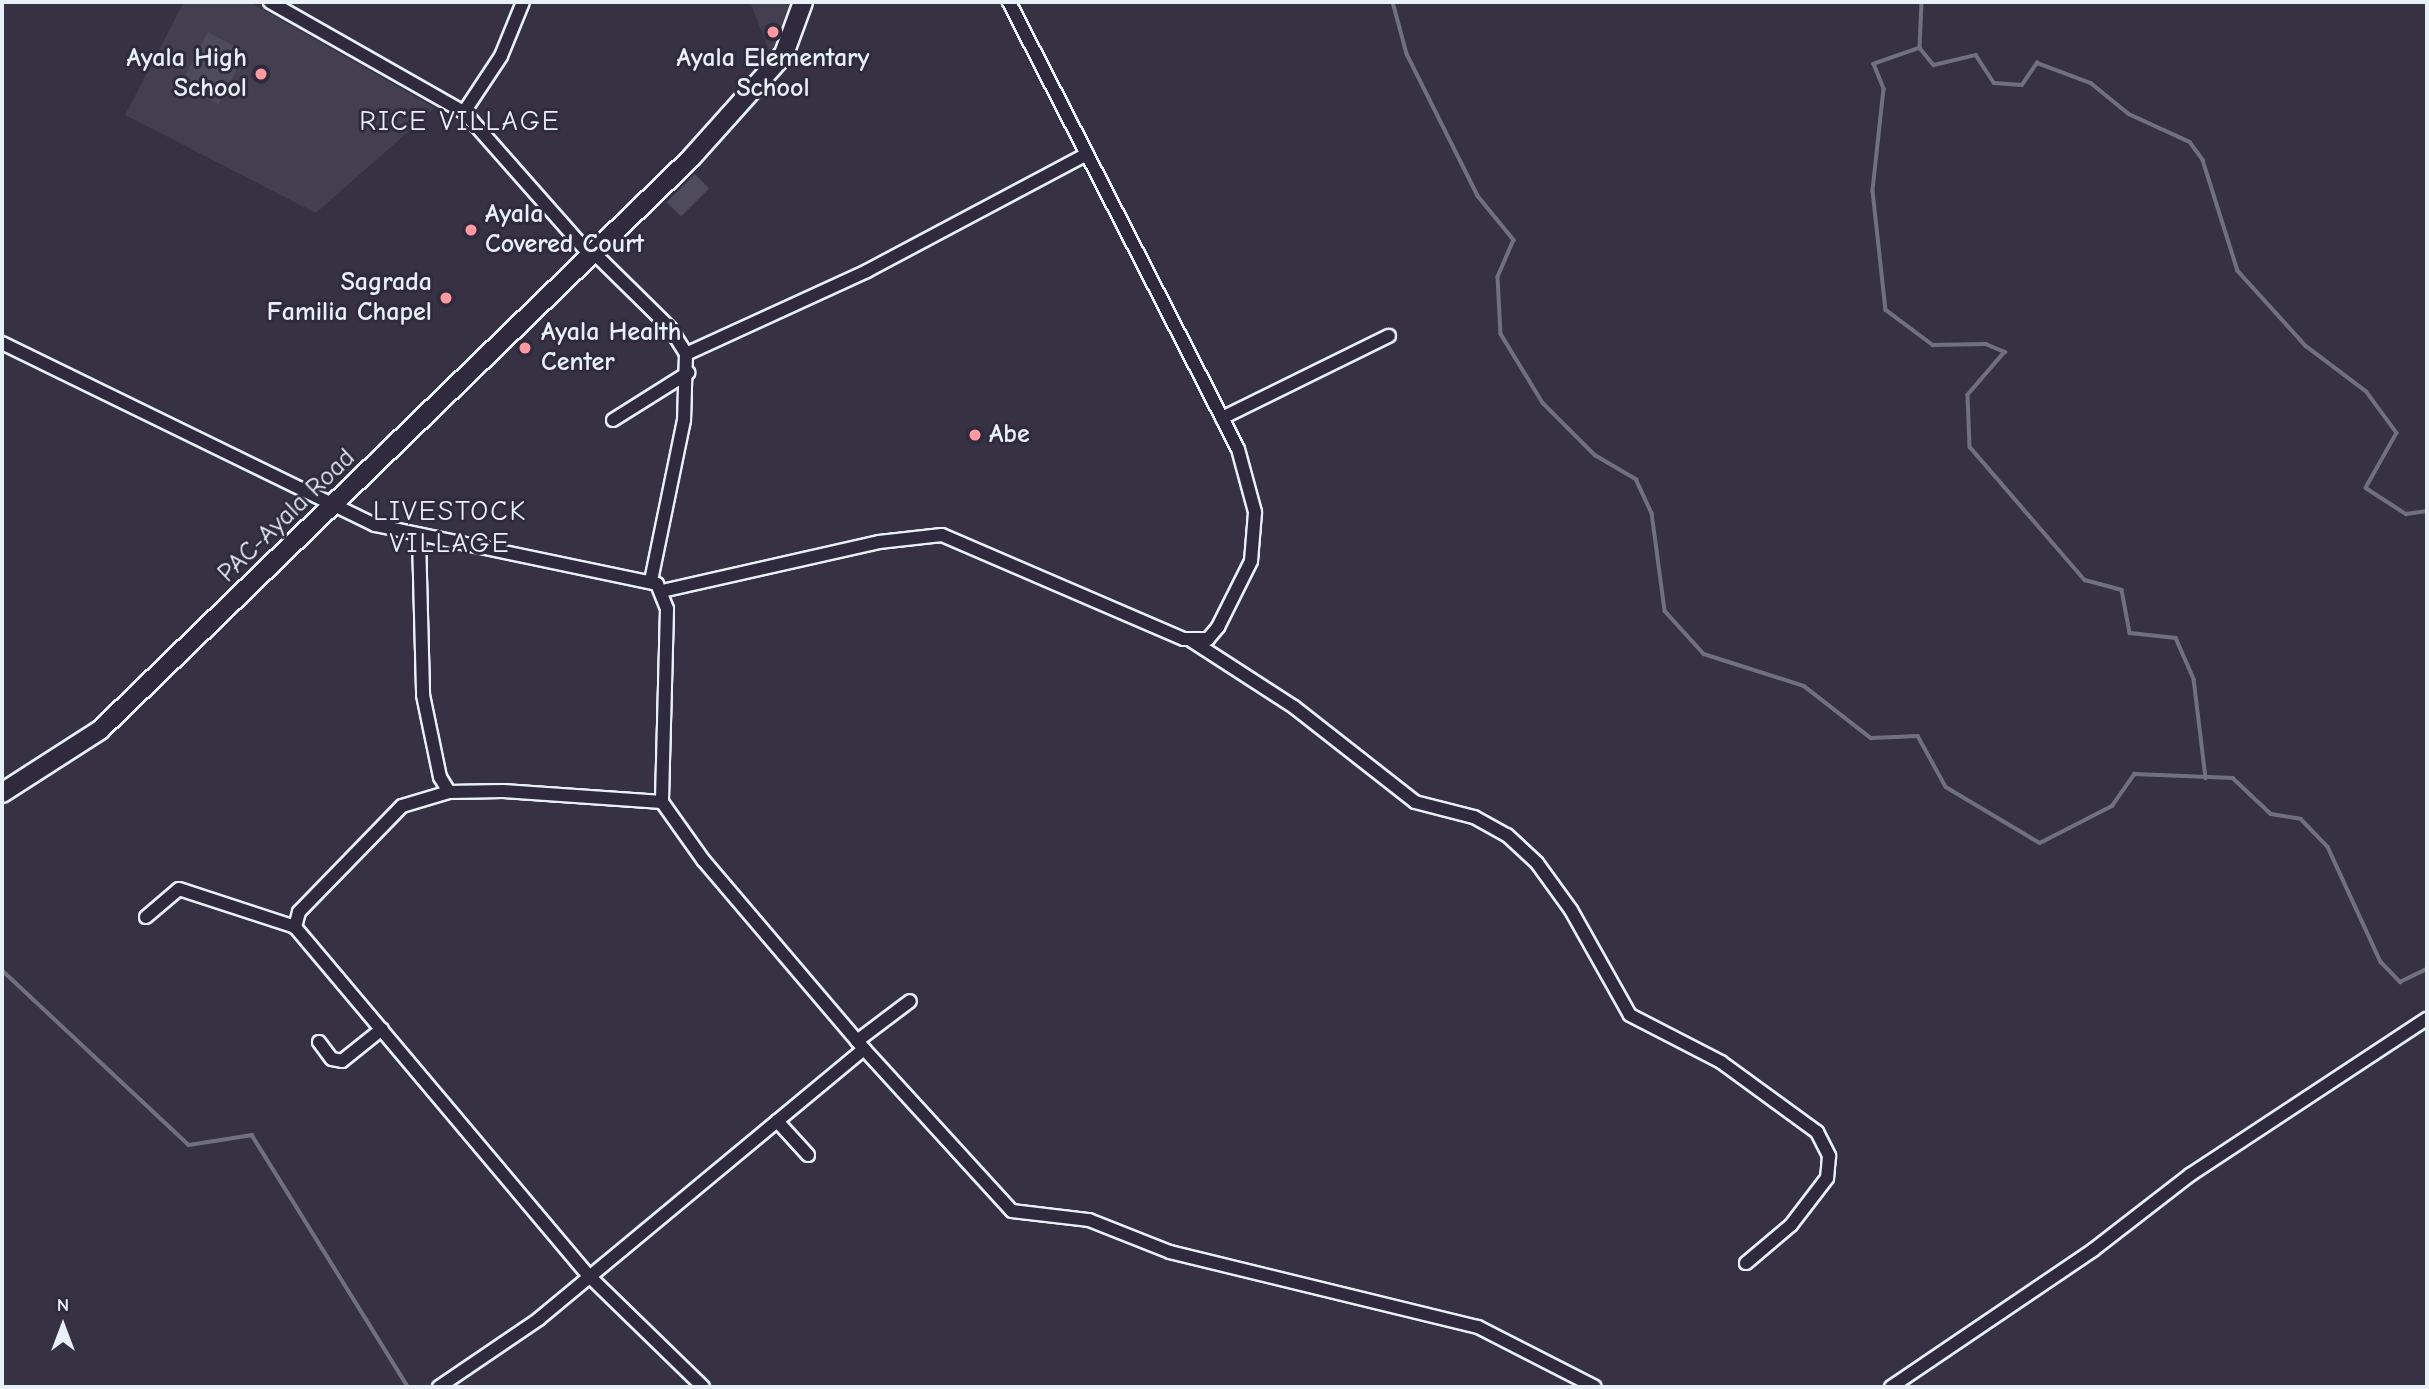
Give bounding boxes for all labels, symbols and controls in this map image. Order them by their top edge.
marker: Ayala Elementary School [765,24,781,40]
place label: Ayala High School [127,43,247,104]
place label: Ayala Elementary School [676,43,870,104]
marker: Ayala High School [253,66,269,82]
district label: RICE VILLAGE [361,104,559,138]
place label: Ayala Covered Court [485,199,644,260]
marker: Ayala Covered Court [463,222,479,238]
place label: Sagrada Familia Chapel [267,267,432,328]
marker: Sagrada Familia Chapel [438,290,454,306]
place label: Ayala Health Center [541,317,682,378]
marker: Ayala Health Center [515,338,535,358]
place label: Abe [989,419,1030,451]
marker: Abe [967,427,983,443]
street label: PAC-Ayala Road [212,443,362,589]
district label: LIVESTOCK VILLAGE [374,494,526,560]
north arrow [28,1291,98,1361]
text: N [57,1294,69,1316]

